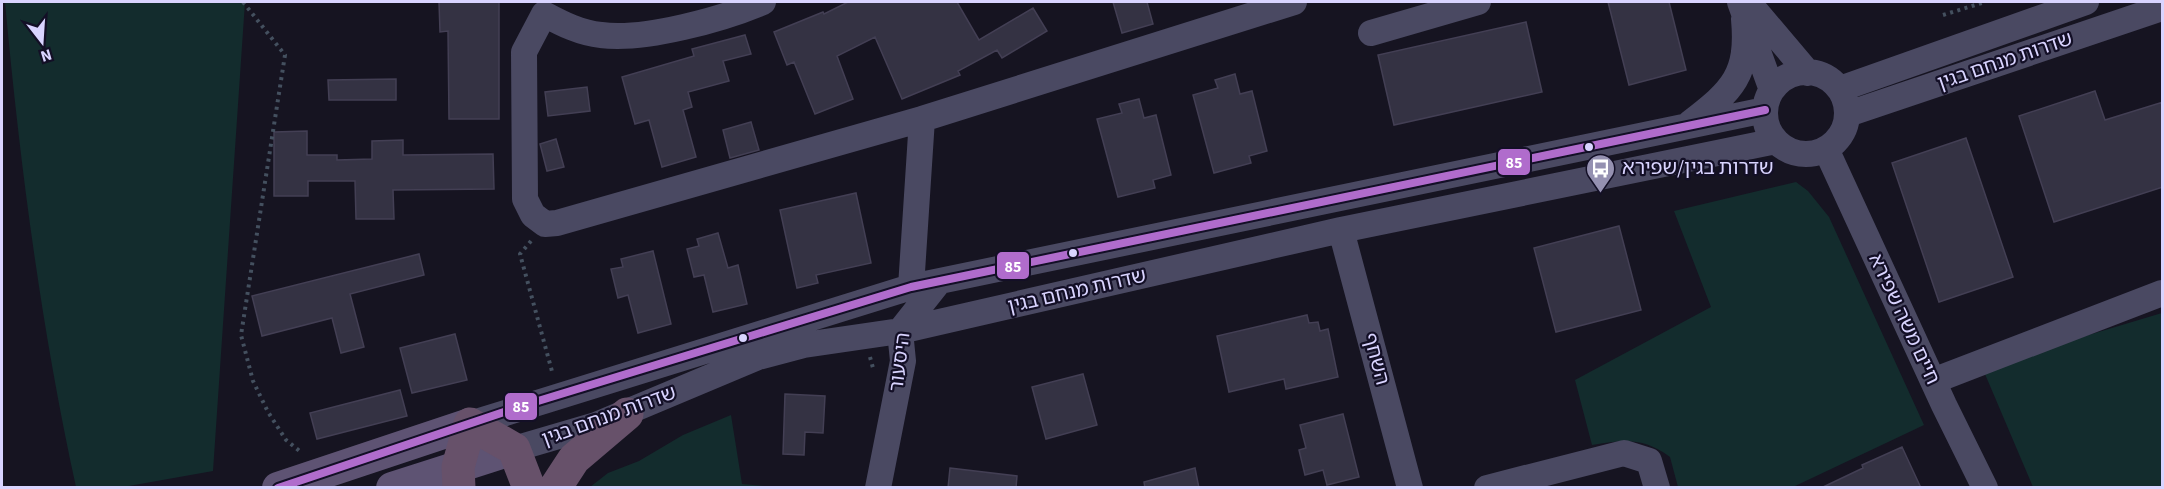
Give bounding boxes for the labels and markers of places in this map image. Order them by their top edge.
unlabelled marker [1583,141,1595,153]
bus stop icon: שדרות בגין/שפירא [1585,152,1617,194]
place label: שדרות בגין/שפירא [1622,154,1774,182]
unlabelled marker [1067,247,1079,259]
unlabelled marker [737,332,749,344]

